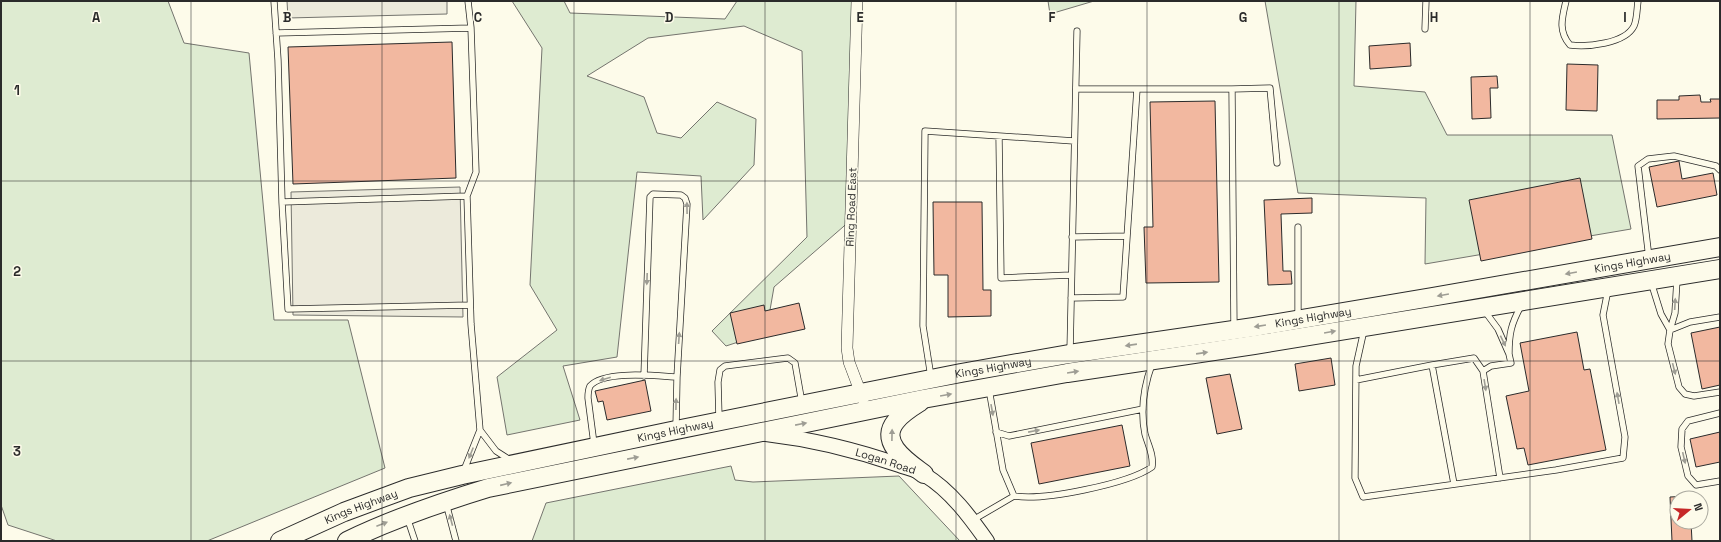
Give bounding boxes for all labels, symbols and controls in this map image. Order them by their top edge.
text: A [92,9,101,26]
text: B [283,9,292,26]
text: C [474,9,482,26]
text: D [665,9,674,26]
text: E [856,9,864,26]
text: F [1049,9,1056,26]
text: G [1239,9,1247,26]
text: H [1430,9,1438,26]
text: I [1623,9,1627,26]
text: 1 [14,82,20,99]
street label: Ring Road East [843,167,859,247]
one-way arrow [683,202,690,214]
street label: Kings Highway [1593,249,1672,276]
text: 2 [13,263,21,280]
one-way arrow [1565,270,1577,276]
one-way arrow [643,273,650,285]
one-way arrow [1437,293,1449,299]
one-way arrow [1672,298,1679,310]
street label: Kings Highway [1274,304,1352,330]
one-way arrow [1254,323,1266,329]
one-way arrow [1324,329,1336,335]
one-way arrow [676,331,682,344]
one-way arrow [1500,335,1506,347]
one-way arrow [1125,342,1137,348]
one-way arrow [1196,350,1208,356]
street label: Kings Highway [954,354,1032,381]
one-way arrow [1671,363,1677,375]
one-way arrow [1067,369,1080,375]
one-way arrow [599,376,611,382]
one-way arrow [1482,378,1488,391]
one-way arrow [939,392,952,398]
one-way arrow [1615,392,1621,404]
one-way arrow [673,397,679,410]
one-way arrow [989,403,995,416]
street label: Kings Highway [636,416,714,445]
one-way arrow [795,421,808,427]
one-way arrow [1028,427,1040,433]
one-way arrow [889,428,895,441]
text: 3 [13,443,21,460]
street label: Logan Road [854,445,918,477]
one-way arrow [468,447,474,459]
one-way arrow [1681,452,1687,464]
one-way arrow [627,455,639,461]
one-way arrow [500,481,512,487]
street label: Kings Highway [322,486,399,527]
north arrow [1669,490,1709,530]
text: N [1691,501,1706,513]
one-way arrow [447,514,453,526]
one-way arrow [377,521,389,527]

